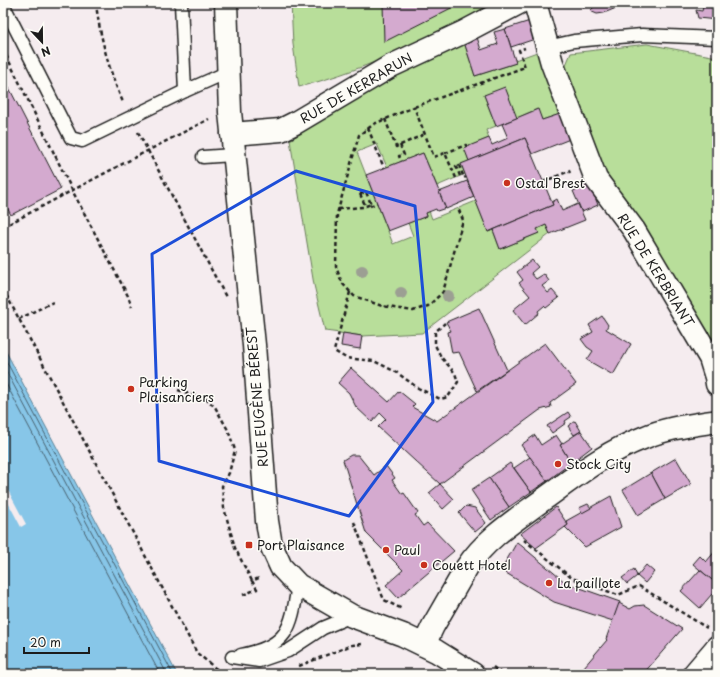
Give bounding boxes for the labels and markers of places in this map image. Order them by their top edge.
place label: Ostal Brest [515,173,585,192]
marker: Ostal Brest [502,178,512,188]
place label: Parking Plaisanciers [139,372,214,406]
marker: Parking Plaisanciers [126,384,136,394]
place label: Stock City [566,454,631,473]
marker: Stock City [553,459,563,469]
place label: Port Plaisance [257,535,345,554]
marker: Port Plaisance [244,540,254,550]
place label: Paul [394,540,420,559]
marker: Paul [381,545,391,555]
place label: Couett Hotel [432,555,511,574]
marker: Couett Hotel [419,560,429,570]
place label: La paillote [557,573,621,592]
marker: La paillote [544,578,554,588]

